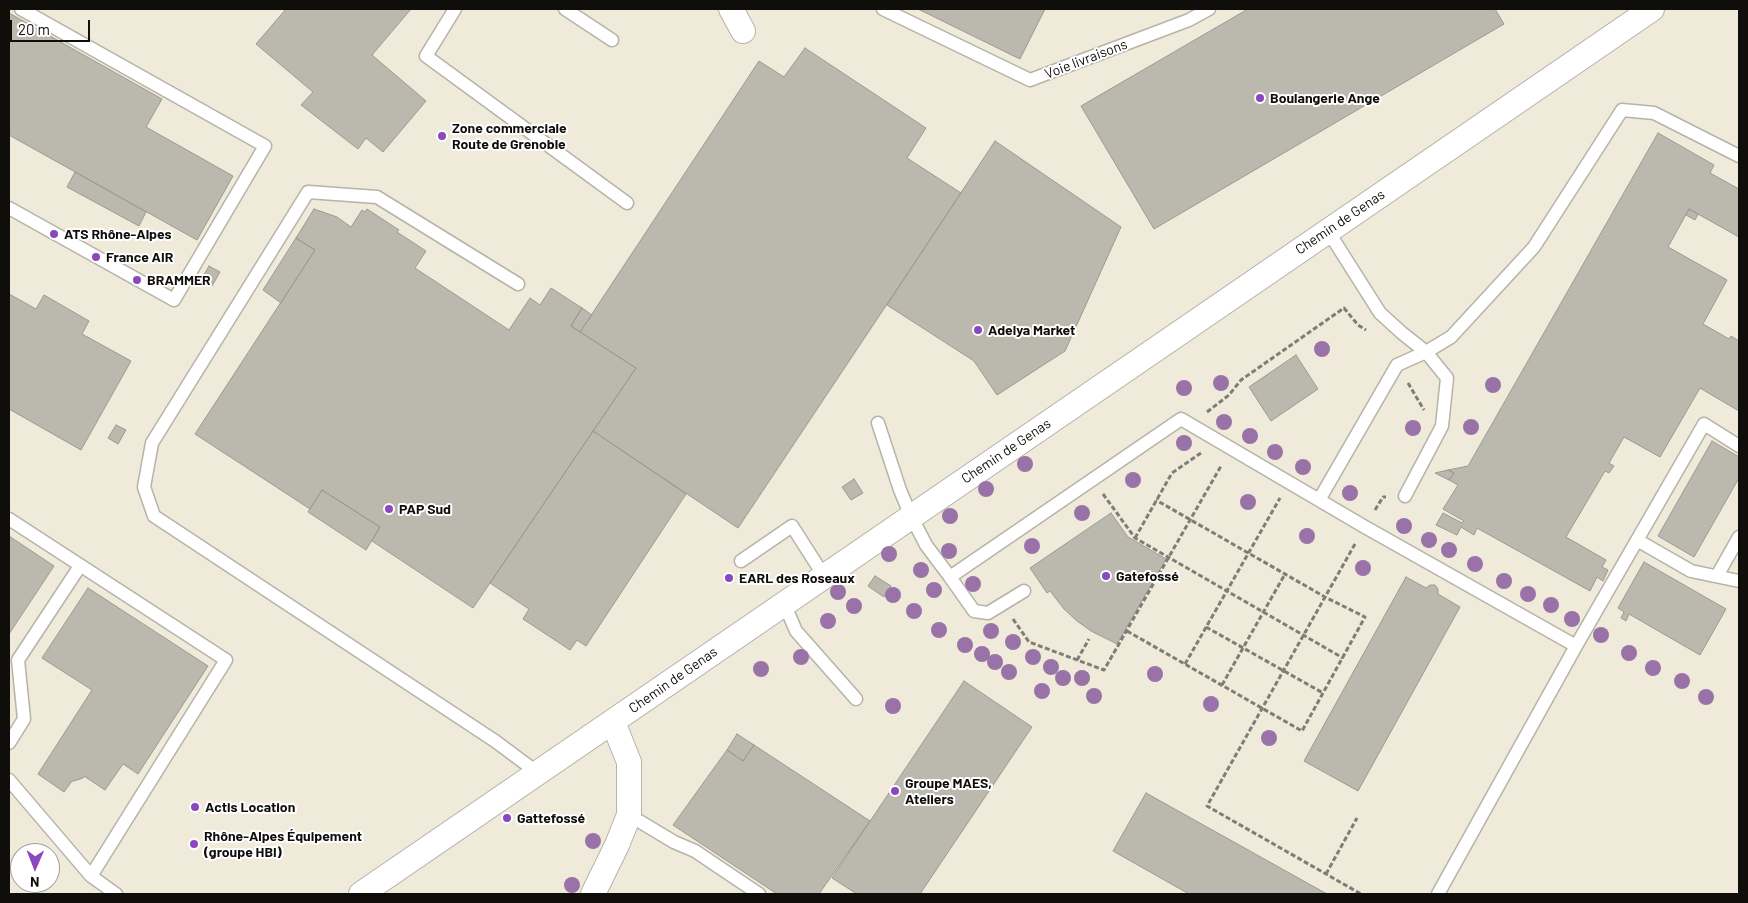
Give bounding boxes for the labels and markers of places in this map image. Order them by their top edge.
place label: Boulangerie Ange [1270,90,1380,106]
marker: Boulangerie Ange [1254,92,1266,104]
place label: Zone commerciale Route de Grenoble [452,120,567,152]
marker: Zone commerciale Route de Grenoble [436,130,448,142]
place label: ATS Rhône-Alpes [64,226,172,242]
marker: ATS Rhône-Alpes [48,228,60,240]
place label: France AIR [106,249,173,265]
marker: France AIR [90,251,102,263]
place label: BRAMMER [147,272,211,288]
marker: BRAMMER [131,274,143,286]
place label: Adelya Market [988,322,1075,338]
marker: Adelya Market [972,324,984,336]
place label: PAP Sud [399,501,451,517]
marker: PAP Sud [383,503,395,515]
place label: Gatefossé [1116,568,1179,584]
place label: EARL des Roseaux [739,570,855,586]
marker: Gatefossé [1100,570,1112,582]
marker: EARL des Roseaux [723,572,735,584]
place label: Groupe MAES, Ateliers [905,775,992,808]
marker: Groupe MAES, Ateliers [889,785,901,797]
place label: Actis Location [205,799,295,815]
marker: Actis Location [189,801,201,813]
place label: Gattefossé [517,810,585,826]
marker: Gattefossé [501,812,513,824]
place label: Rhône-Alpes Équipement (groupe HBI) [204,828,362,860]
marker: Rhône-Alpes Équipement (groupe HBI) [188,838,200,850]

